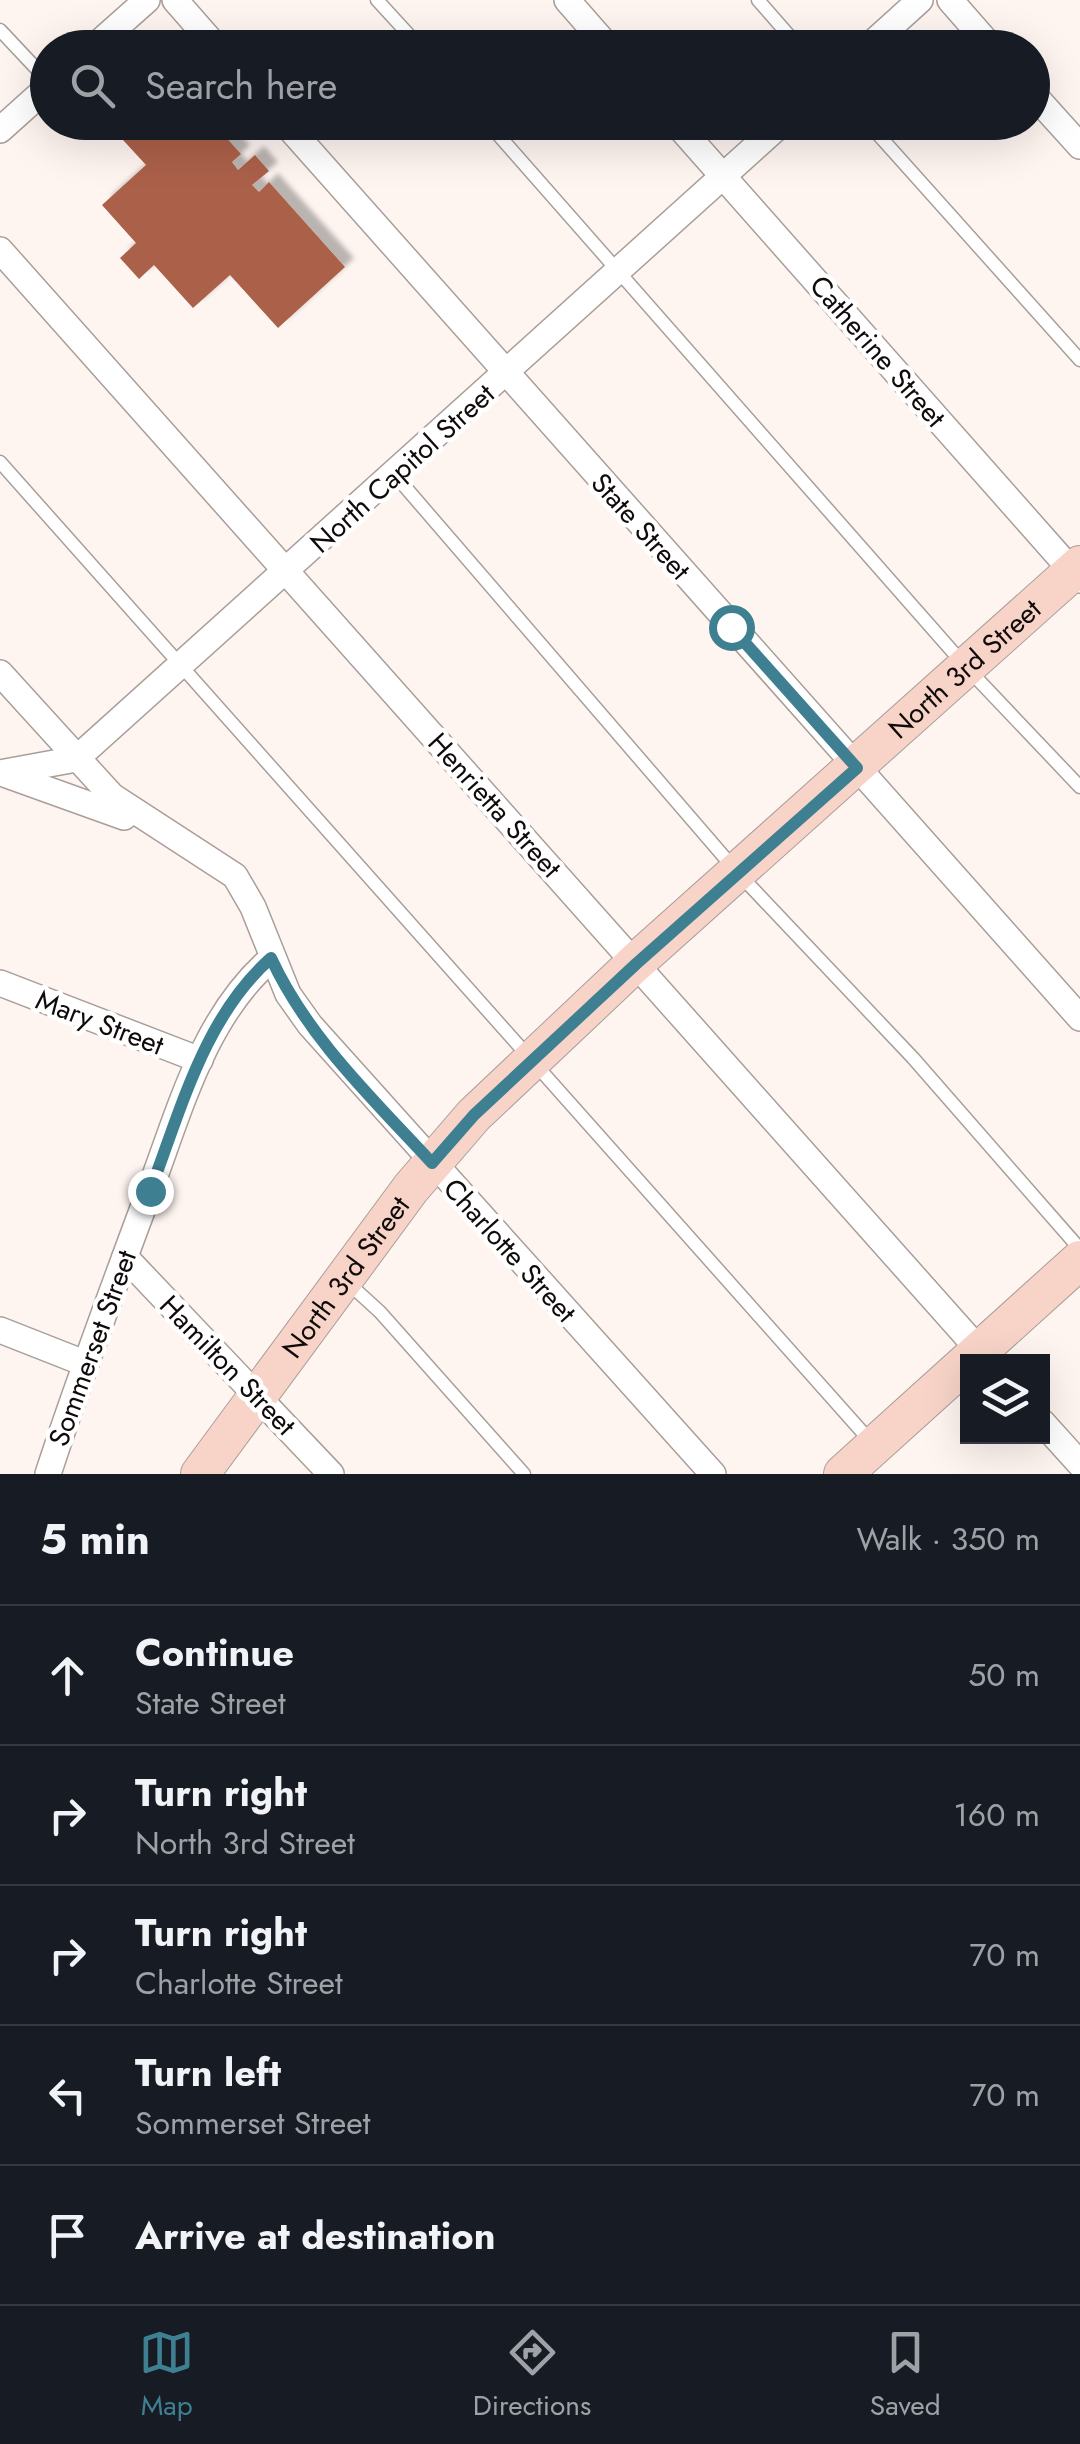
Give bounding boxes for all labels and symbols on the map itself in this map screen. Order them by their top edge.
street label: Catherine Street [800,266,956,437]
street label: North Capitol Street [301,374,504,563]
street label: State Street [581,464,700,589]
street label: North 3rd Street [879,589,1050,748]
route start [709,605,755,651]
street label: Henrietta Street [418,724,571,887]
street label: Mary Street [30,979,170,1066]
route end [128,1169,174,1215]
street label: Charlotte Street [434,1169,586,1332]
street label: North 3rd Street [272,1187,420,1367]
street label: Sommerset Street [38,1244,147,1452]
street label: Hamilton Street [150,1286,305,1445]

